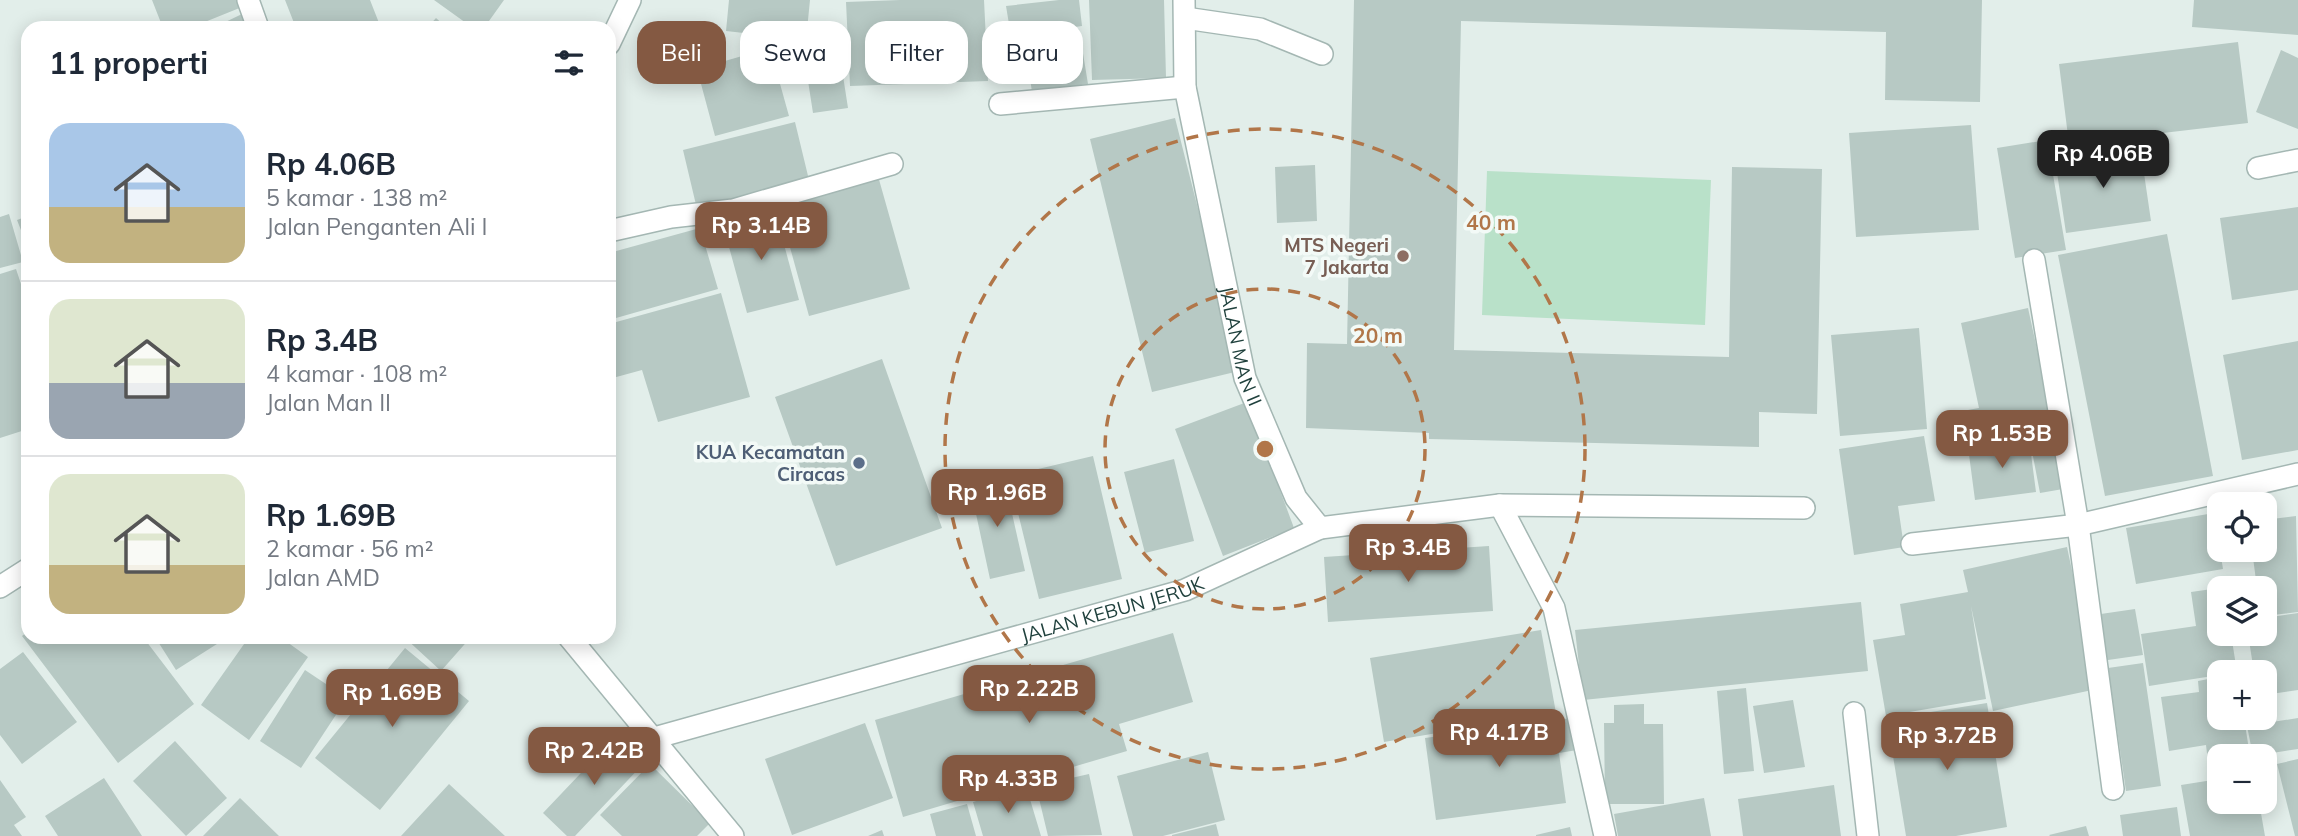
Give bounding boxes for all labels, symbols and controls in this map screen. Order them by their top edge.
chip: Beli [637,21,726,84]
chip: Sewa [740,21,851,84]
chip: Filter [865,21,968,84]
chip: Baru [982,21,1083,84]
text: 11 properti [49,44,208,82]
icon: filters [550,44,588,82]
pin: Rp 4.06B [2031,130,2175,190]
text: Rp 4.06B [2053,138,2153,167]
text: Rp 4.06B [266,145,396,183]
icon: home [105,151,189,235]
text: 5 kamar · 138 m² [266,183,447,212]
pin: Rp 3.14B [689,202,833,262]
text: 40 m [1466,209,1516,235]
text: Rp 3.14B [711,210,811,239]
text: Jalan Penganten Ali I [266,212,487,241]
place label: MTS Negeri 7 Jakarta [1284,233,1389,279]
marker: MTS Negeri 7 Jakarta [1395,248,1411,264]
street label: JALAN MAN II [1214,284,1267,410]
text: Rp 3.4B [266,321,378,359]
text: 20 m [1353,322,1403,348]
icon: home [105,327,189,411]
text: 4 kamar · 108 m² [266,359,447,388]
text: Jalan Man II [266,388,391,417]
pin: Rp 1.53B [1930,410,2074,470]
text: Rp 1.53B [1952,418,2052,447]
centre of rings [1253,437,1277,461]
place label: KUA Kecamatan Ciracas [696,440,845,486]
marker: KUA Kecamatan Ciracas [851,455,867,471]
pin: Rp 1.96B [925,470,1069,529]
text: Rp 1.96B [947,477,1047,506]
map controls [2207,492,2277,814]
button: locate [2207,492,2277,562]
text: Rp 1.69B [266,496,396,534]
icon: home [105,502,189,586]
pin: Rp 3.4B [1343,524,1473,584]
text: Rp 3.4B [1365,532,1451,561]
text: 2 kamar · 56 m² [266,534,434,563]
text: Jalan AMD [266,563,380,592]
street label: JALAN KEBUN JERUK [1018,571,1208,647]
button: layers [2207,576,2277,646]
button: + [2207,660,2277,730]
pin: Rp 2.22B [957,666,1101,725]
pin: Rp 1.69B [320,670,464,729]
text: Rp 2.22B [979,673,1079,702]
text: Rp 1.69B [342,677,442,706]
pin: Rp 4.17B [1427,710,1571,769]
pin: Rp 3.72B [1875,712,2019,772]
text: Rp 4.17B [1449,717,1549,746]
text: Rp 3.72B [1897,720,1997,749]
pin: Rp 2.42B [522,728,666,787]
text: Rp 2.42B [544,735,644,764]
button: − [2207,744,2277,814]
pin: Rp 4.33B [936,756,1080,815]
text: Rp 4.33B [958,763,1058,792]

